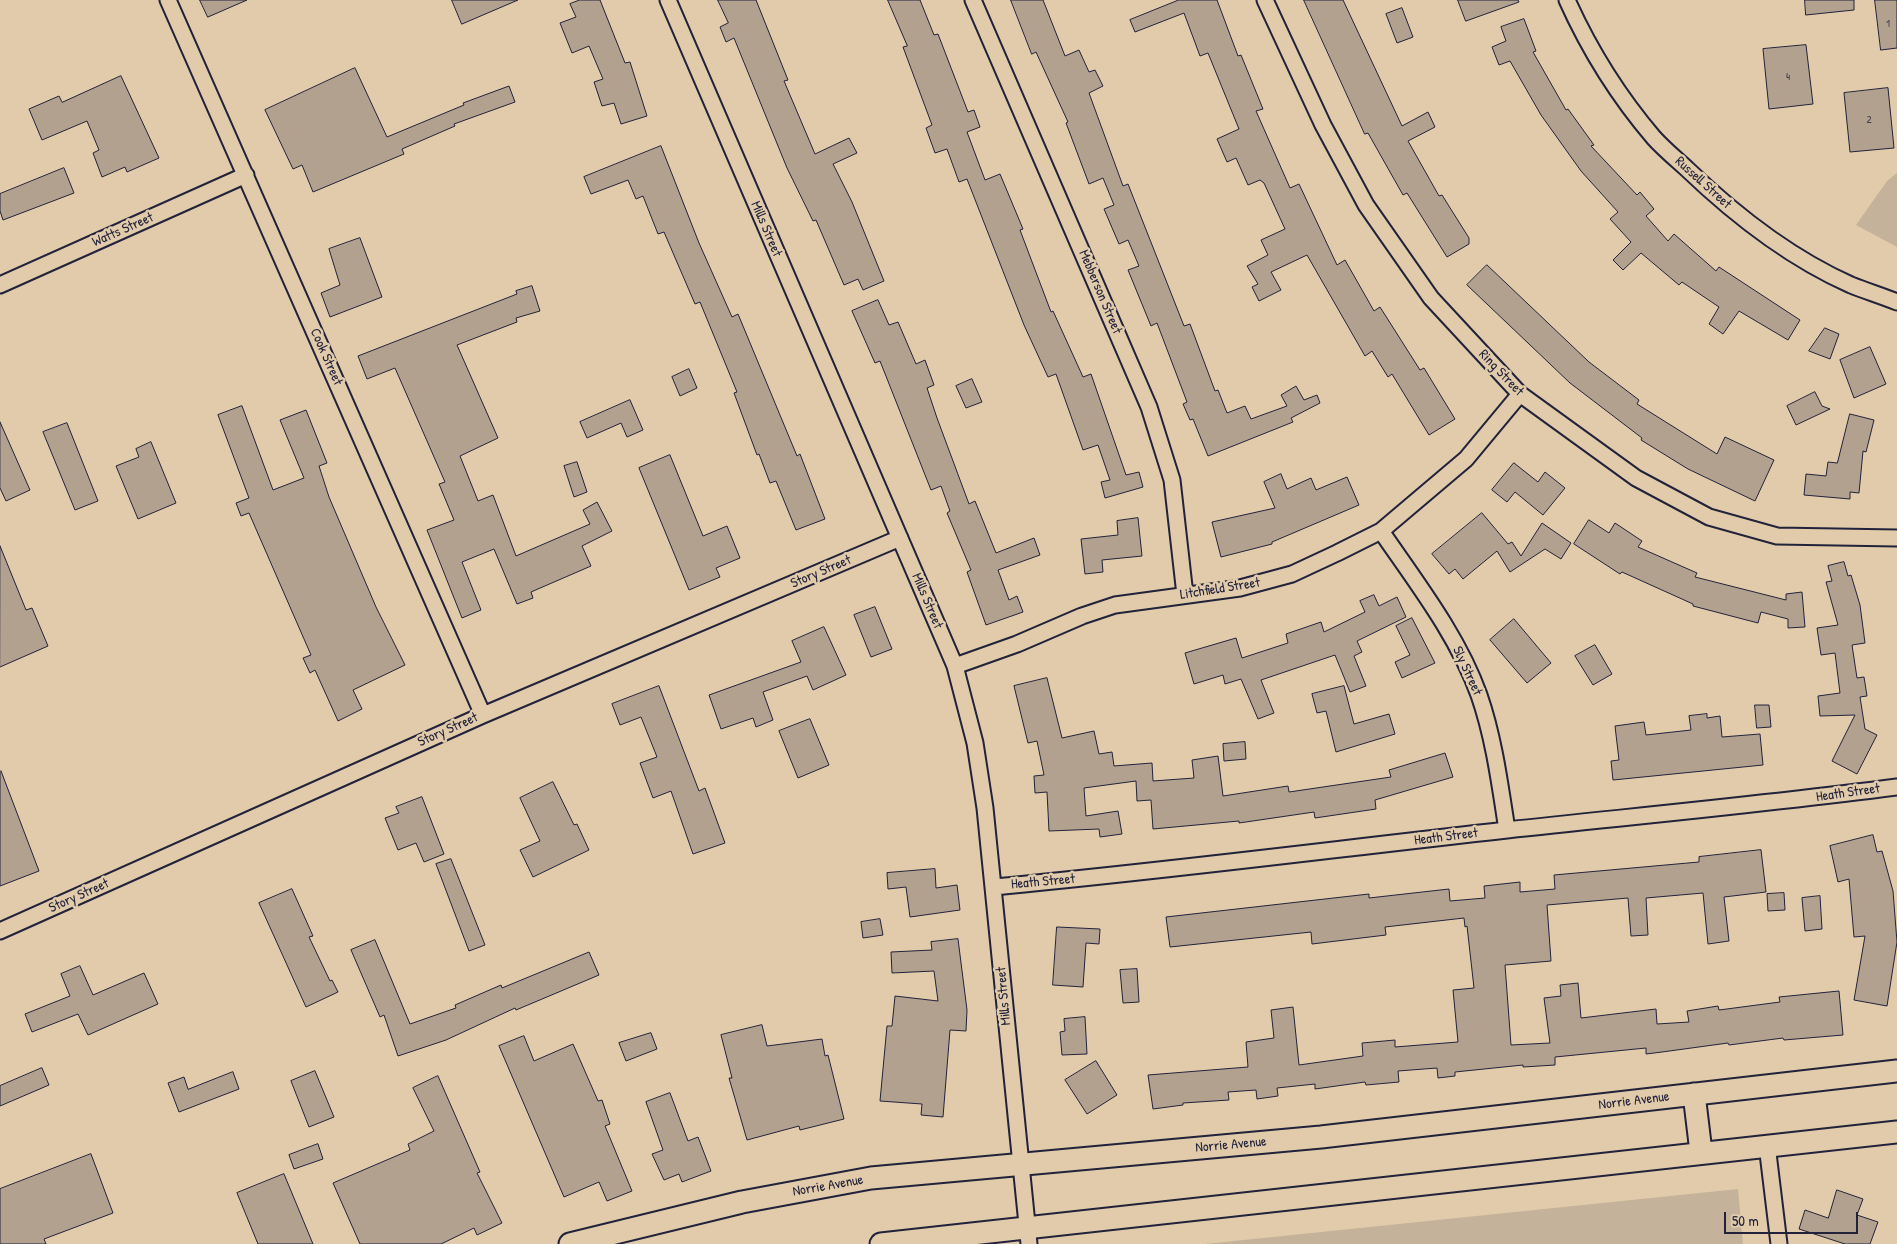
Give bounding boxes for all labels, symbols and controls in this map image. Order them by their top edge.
house number: 1 [1886,17,1890,31]
house number: 4 [1786,70,1790,84]
house number: 2 [1866,113,1872,127]
street label: Russell Street [1671,153,1735,213]
street label: Mills Street [747,199,785,259]
street label: Watts Street [90,209,156,251]
street label: Mebberson Street [1075,247,1125,337]
street label: Cook Street [306,326,346,388]
street label: Ring Street [1475,346,1527,400]
street label: Story Street [788,552,854,592]
street label: Mills Street [908,571,946,631]
street label: Litchfield Street [1179,574,1261,604]
street label: Sly Street [1448,644,1486,698]
street label: Story Street [415,709,481,751]
street label: Heath Street [1815,780,1881,806]
street label: Heath Street [1413,825,1479,849]
street label: Heath Street [1010,871,1076,893]
street label: Story Street [46,875,112,917]
street label: Mills Street [993,966,1015,1026]
street label: Norrie Avenue [1598,1088,1670,1114]
street label: Norrie Avenue [1195,1134,1267,1156]
street label: Norrie Avenue [791,1172,865,1200]
scale bar [1727,1202,1861,1234]
text: 50 m [1732,1210,1759,1231]

